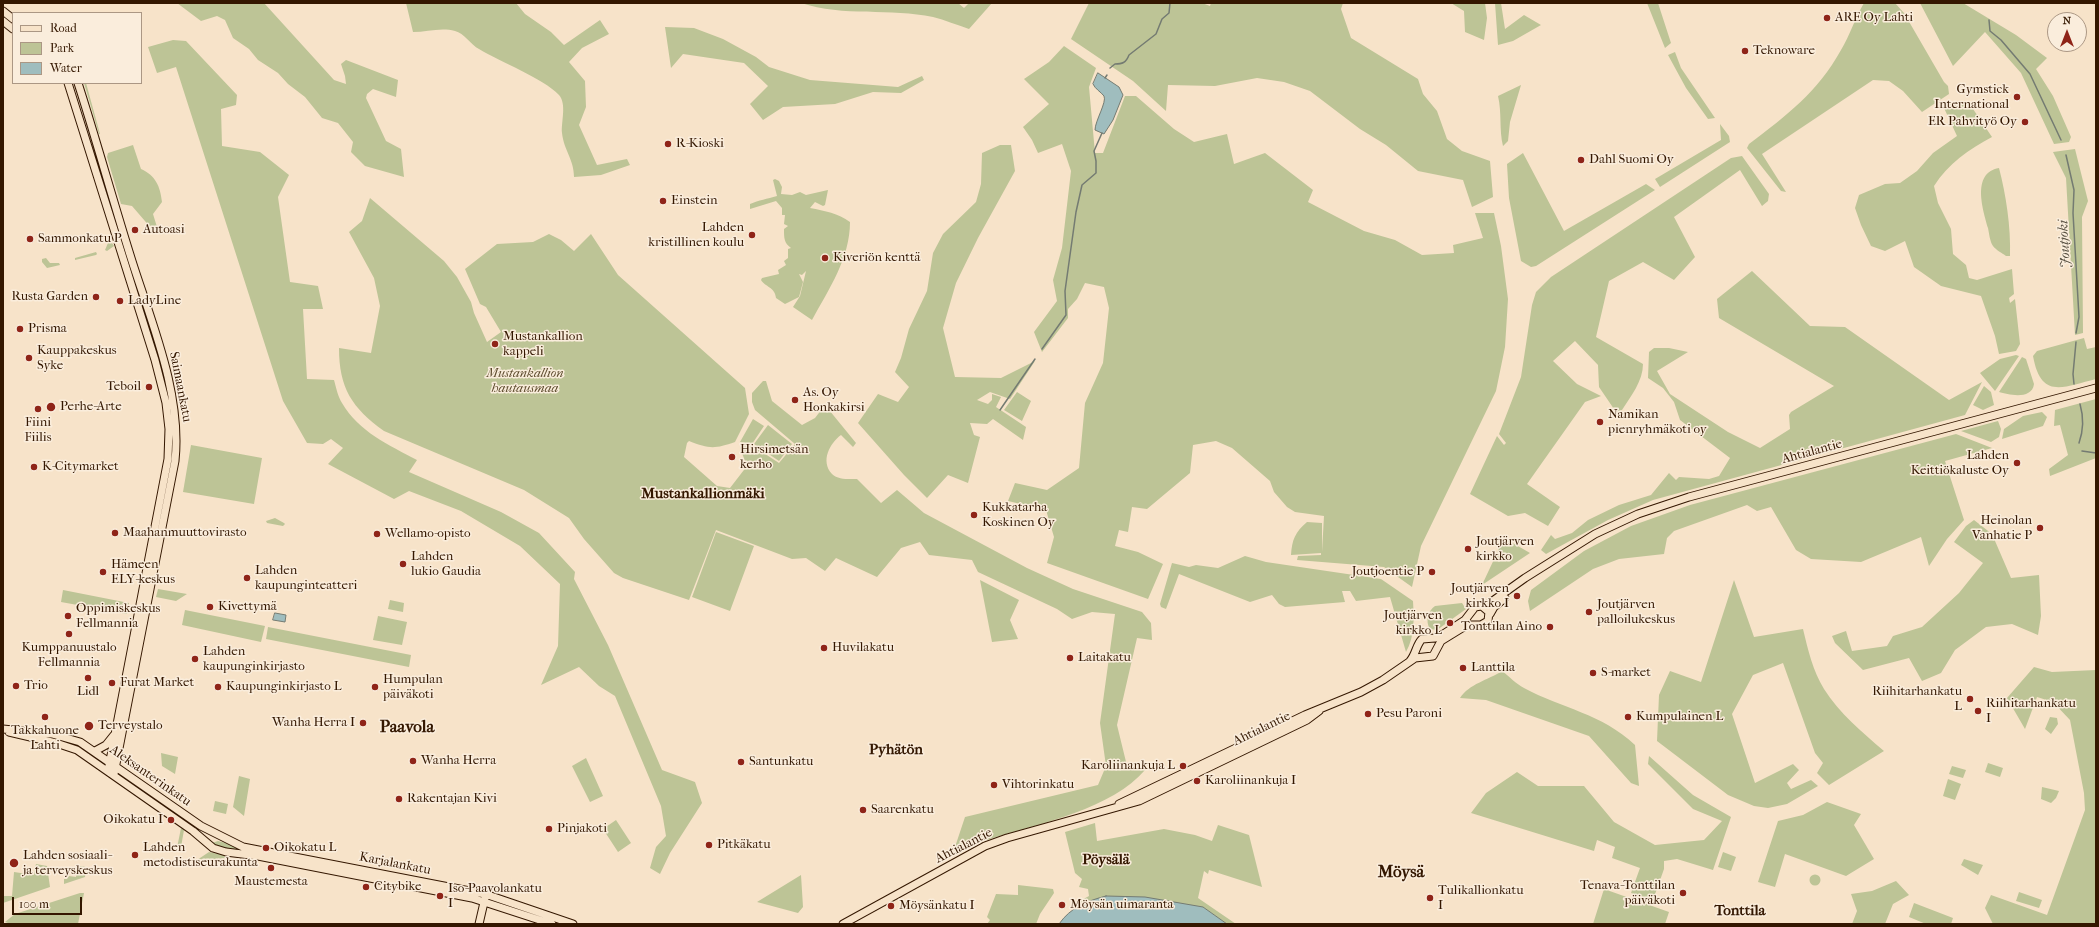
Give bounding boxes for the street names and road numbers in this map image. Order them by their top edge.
street label: Saimaankatu [166,350,194,424]
street label: Ahtialantie [1780,436,1844,468]
street label: Ahtialantie [1231,708,1293,750]
street label: Aleksanterinkatu [106,742,194,810]
street label: Ahtialantie [933,825,995,867]
street label: Karjalankatu [358,849,432,879]

